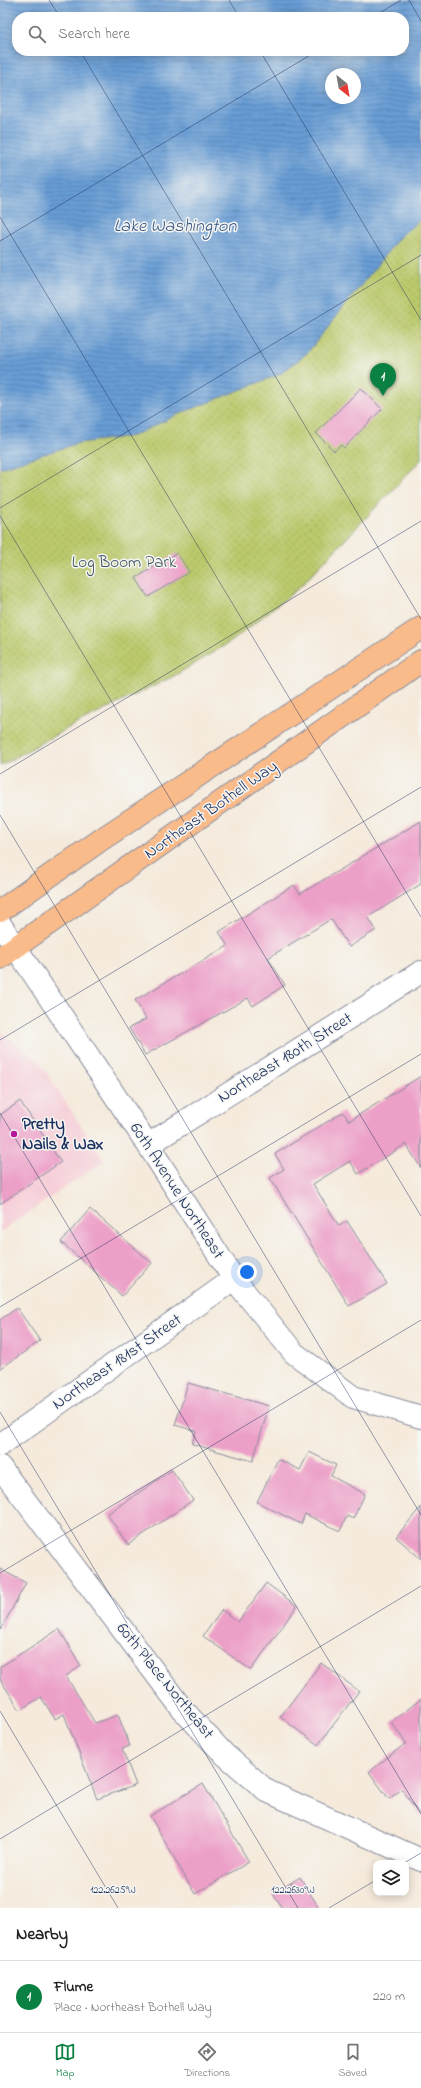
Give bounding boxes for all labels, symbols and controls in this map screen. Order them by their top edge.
search box [12,12,409,56]
icon: search [26,23,48,45]
text: Search here [58,23,130,45]
north arrow [325,68,361,104]
water label: Lake Washington [114,214,237,240]
pin: 1 [370,363,396,396]
park label: Log Boom Park [72,550,177,577]
street label: Northeast Bothell Way [139,754,284,866]
street label: Northeast 180th Street [213,1006,357,1110]
place label: Pretty Nails & Wax [22,1112,104,1157]
street label: 60th Avenue Northeast [123,1118,231,1264]
marker: Pretty Nails & Wax [9,1129,19,1139]
your location [237,1262,257,1282]
street label: Northeast 181st Street [47,1308,187,1416]
street label: 60th Place Northeast [110,1617,220,1745]
map controls [373,1860,409,1896]
button: layers [373,1860,409,1896]
text: 122.2625°W [90,1883,136,1898]
text: 122.2630°W [271,1883,315,1898]
text: Nearby [16,1922,68,1947]
text: Flume [54,1976,93,1998]
text: 1 [27,1987,31,2006]
text: 220 m [373,1987,405,2006]
text: Place · Northeast Bothell Way [54,1998,212,2017]
tab: Map [54,2041,76,2081]
tab: Directions [184,2041,230,2081]
tab: Saved [338,2041,367,2081]

